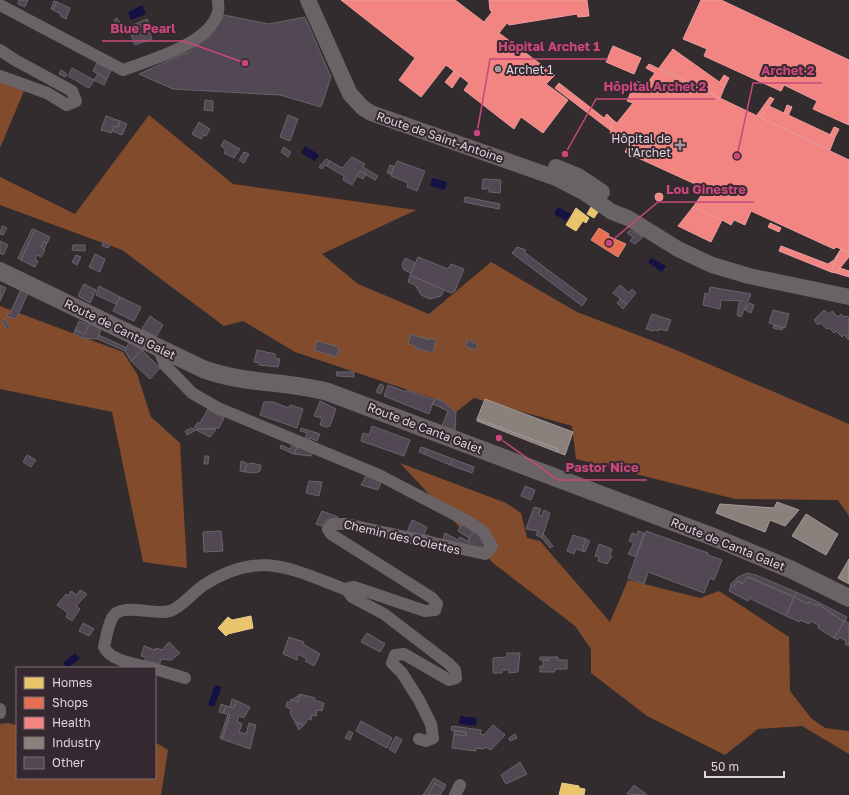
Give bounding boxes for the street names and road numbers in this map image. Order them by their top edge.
street label: Route de Saint-Antoine [374,108,506,166]
street label: Route de Canta Galet [62,295,178,363]
street label: Route de Canta Galet [365,399,485,457]
street label: Route de Canta Galet [669,514,788,574]
street label: Chemin des Colettes [342,516,462,558]

